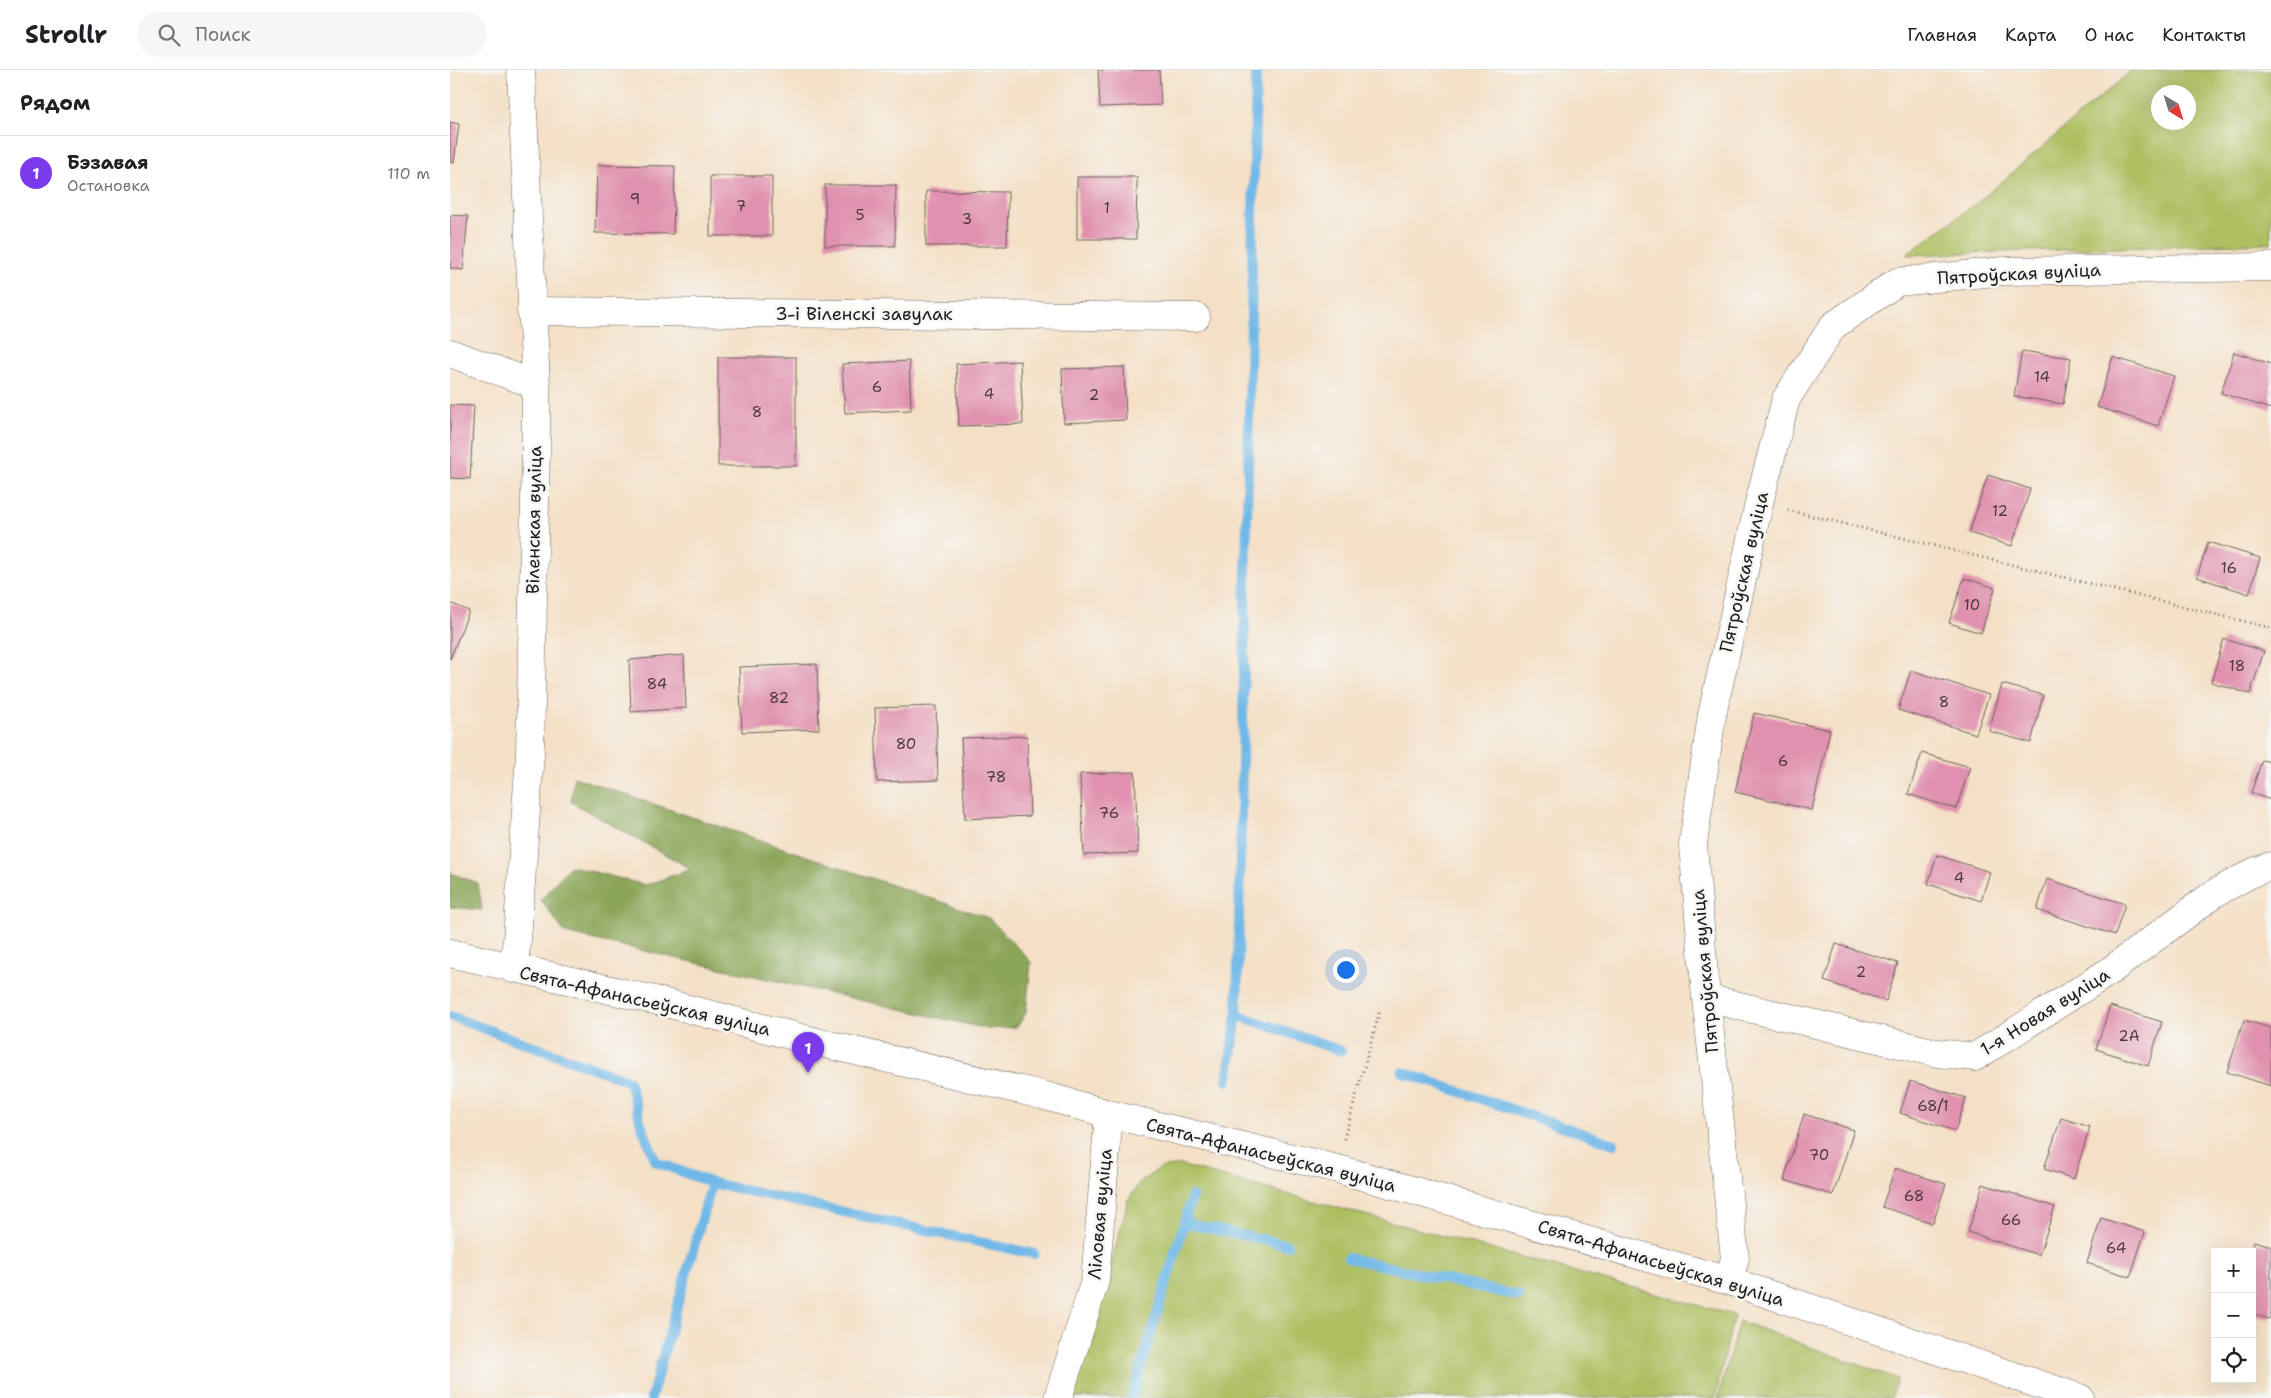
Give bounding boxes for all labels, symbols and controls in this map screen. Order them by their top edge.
search box [137,12,487,57]
text: Strollr [25,19,107,51]
icon: search [155,21,183,49]
text: Поиск [195,22,251,47]
text: Главная [1907,23,1977,47]
text: Карта [2005,23,2057,47]
text: О нас [2085,23,2134,47]
text: Контакты [2162,23,2246,47]
north arrow [2151,85,2196,130]
text: Рядом [20,89,90,117]
text: Бэзавая [67,150,149,175]
text: 1 [32,163,40,184]
text: 110 m [387,163,430,184]
text: Остановка [67,175,150,196]
house number: 9 [630,189,640,209]
house number: 7 [736,196,746,216]
house number: 1 [1104,198,1110,218]
house number: 5 [855,205,865,225]
house number: 3 [962,209,972,229]
street label: Пятроўская вуліца [1936,258,2102,290]
street label: 3-і Віленскі завулак [775,302,953,326]
house number: 14 [2034,367,2050,387]
house number: 6 [872,377,882,397]
house number: 4 [984,384,994,404]
house number: 2 [1089,385,1099,405]
house number: 8 [752,402,762,422]
street label: Віленская вуліца [521,446,547,594]
street label: Пятроўская вуліца [1714,489,1774,655]
house number: 12 [1992,501,2008,521]
house number: 16 [2221,558,2237,578]
house number: 10 [1964,595,1980,615]
house number: 18 [2229,656,2245,676]
house number: 84 [647,674,667,694]
house number: 82 [769,688,789,708]
house number: 8 [1939,692,1949,712]
house number: 80 [896,734,916,754]
house number: 6 [1778,751,1788,771]
house number: 78 [986,767,1006,787]
house number: 76 [1099,803,1119,823]
house number: 4 [1954,868,1964,888]
street label: Пятроўская вуліца [1686,888,1724,1054]
your location [1333,957,1359,983]
street label: Свята-Афанасьеўская вуліца [517,960,773,1042]
house number: 2 [1856,962,1866,982]
street label: 1-я Новая вуліца [1976,963,2114,1061]
house number: 2А [2118,1026,2140,1046]
pin: 1 [792,1032,824,1073]
house number: 68/1 [1917,1096,1949,1116]
street label: Свята-Афанасьеўская вуліца [1143,1112,1399,1198]
house number: 70 [1809,1145,1829,1165]
street label: Ліловая вуліца [1082,1148,1118,1280]
house number: 68 [1904,1186,1924,1206]
house number: 66 [2001,1210,2021,1230]
street label: Свята-Афанасьеўская вуліца [1535,1214,1787,1312]
house number: 64 [2106,1238,2126,1258]
map controls [2211,1248,2256,1383]
button: + [2211,1248,2256,1293]
button: − [2211,1293,2256,1338]
button: locate [2211,1338,2256,1383]

